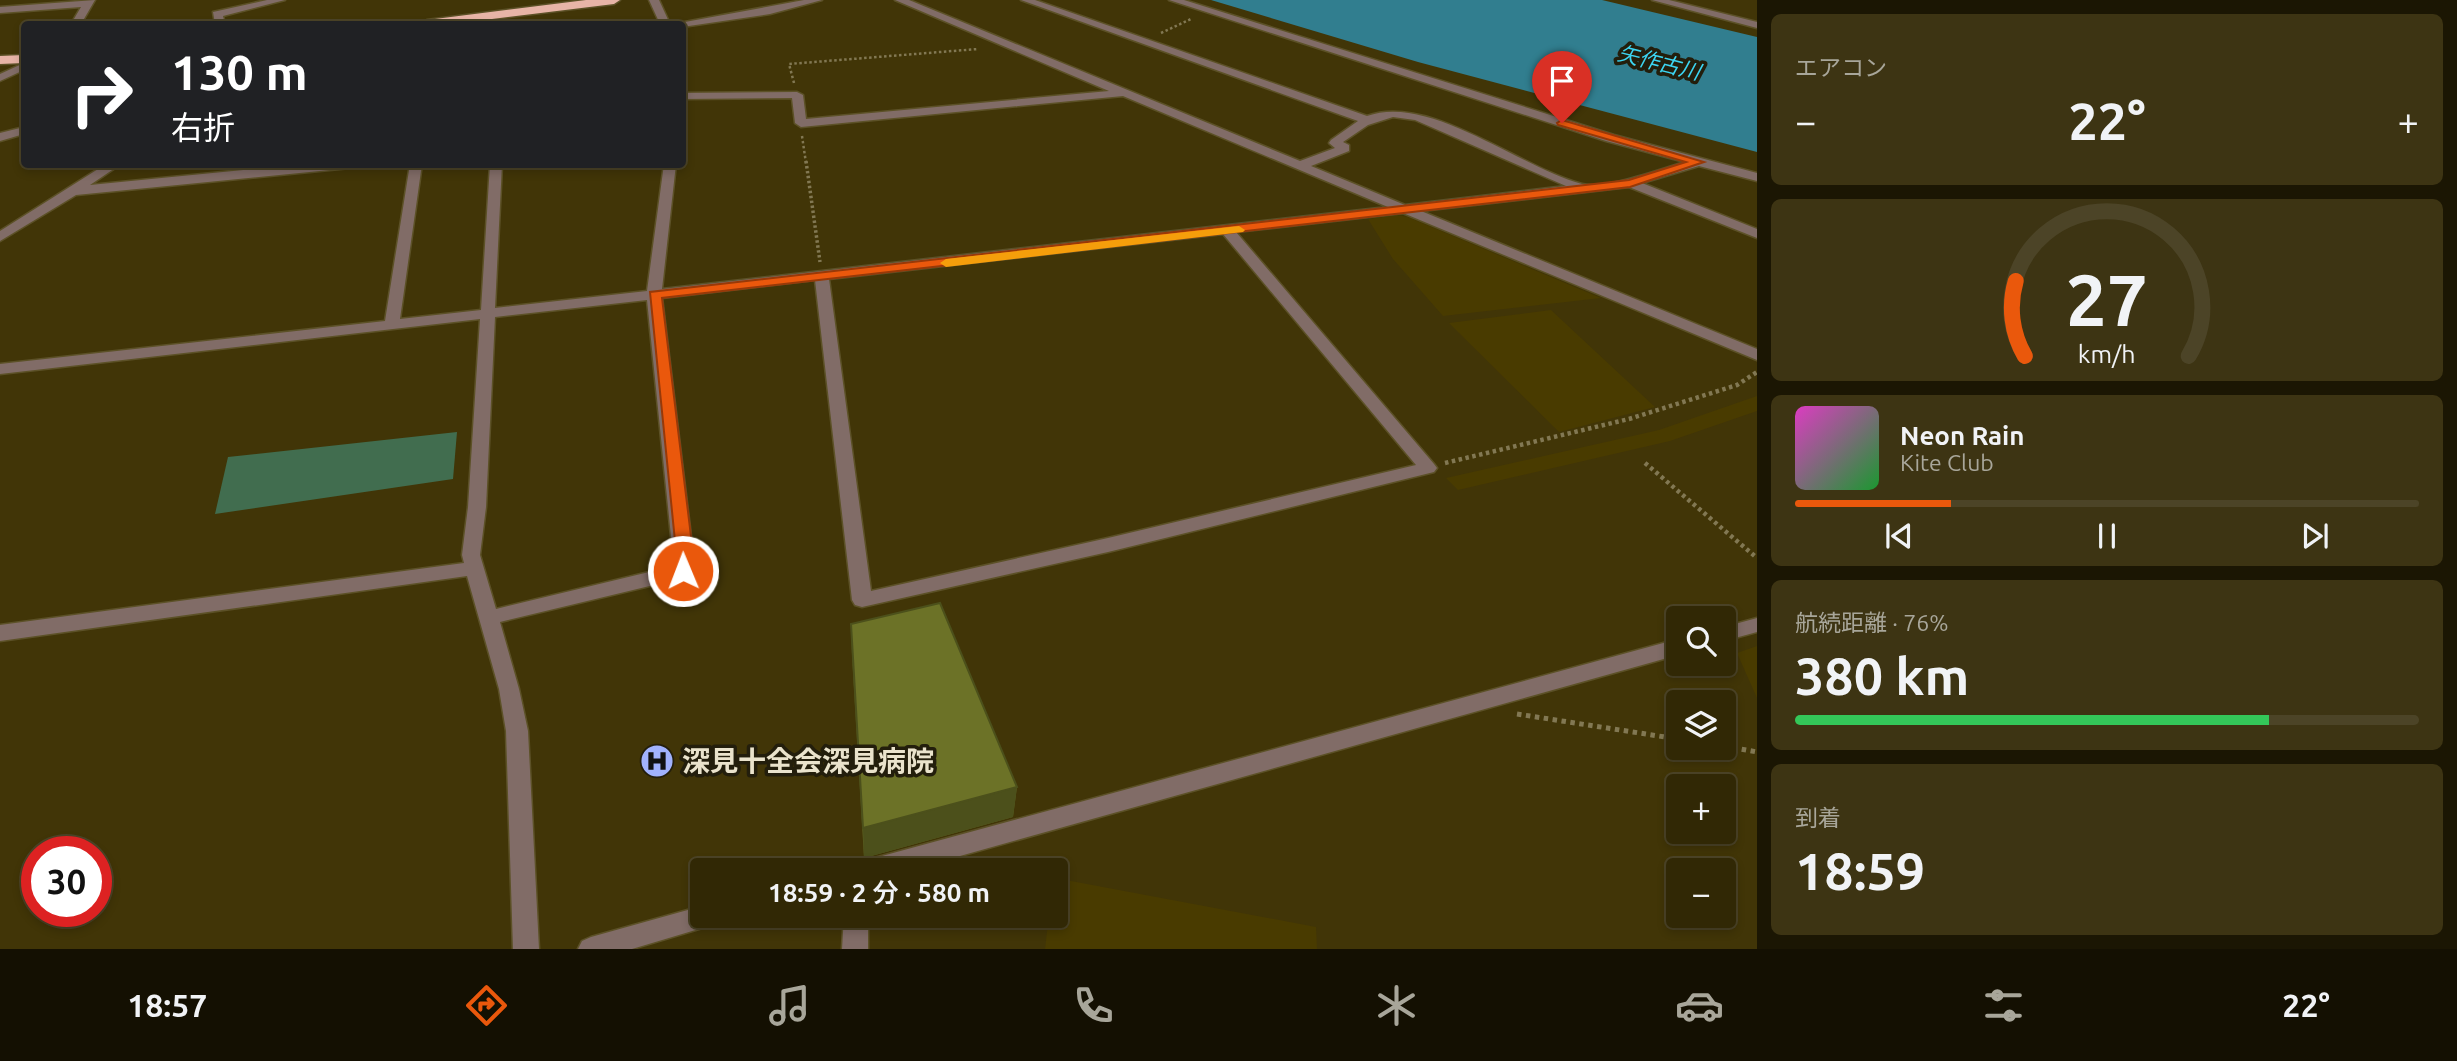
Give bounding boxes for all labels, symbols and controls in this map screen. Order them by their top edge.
water label: 矢作古川 [1616,40,1705,84]
text: 130 m [171,44,308,99]
icon: right [56,49,147,140]
pin [1532,51,1592,123]
text: エアコン [1795,55,1887,80]
icon: arrive [1543,62,1581,100]
text: 22° [2068,92,2146,150]
text: − [1795,100,1816,142]
text: + [2398,100,2419,142]
text: 右折 [171,109,235,145]
text: 27 [2066,258,2148,340]
text: km/h [2078,340,2136,368]
text: Neon Rain [1900,421,2025,450]
text: Kite Club [1900,450,1994,475]
icon: previous [1880,517,1918,555]
icon: pause [2088,517,2126,555]
icon: next [2296,517,2334,555]
position arrow [646,534,720,608]
map controls [1666,606,1736,928]
button: search [1666,606,1736,676]
text: 航続距離 · 76% [1795,610,1948,635]
text: 380 km [1795,647,1969,705]
button: layers [1666,690,1736,760]
hospital icon: 深見十全会深見病院 [638,742,676,780]
place label: 深見十全会深見病院 [682,745,934,776]
button: + [1666,774,1736,844]
text: 到着 [1795,805,1841,830]
speed limit sign: 30 [21,836,112,927]
text: 18:59 [1795,842,1925,900]
button: − [1666,858,1736,928]
text: 18:59 · 2 分 · 580 m [768,878,990,907]
icon: directions [462,981,511,1030]
icon: music [765,981,814,1030]
icon: phone [1069,981,1118,1030]
icon: climate [1372,981,1421,1030]
icon: car [1675,981,1724,1030]
icon: filters [1979,981,2028,1030]
text: 18:57 [127,987,207,1023]
text: 22° [2282,987,2330,1023]

